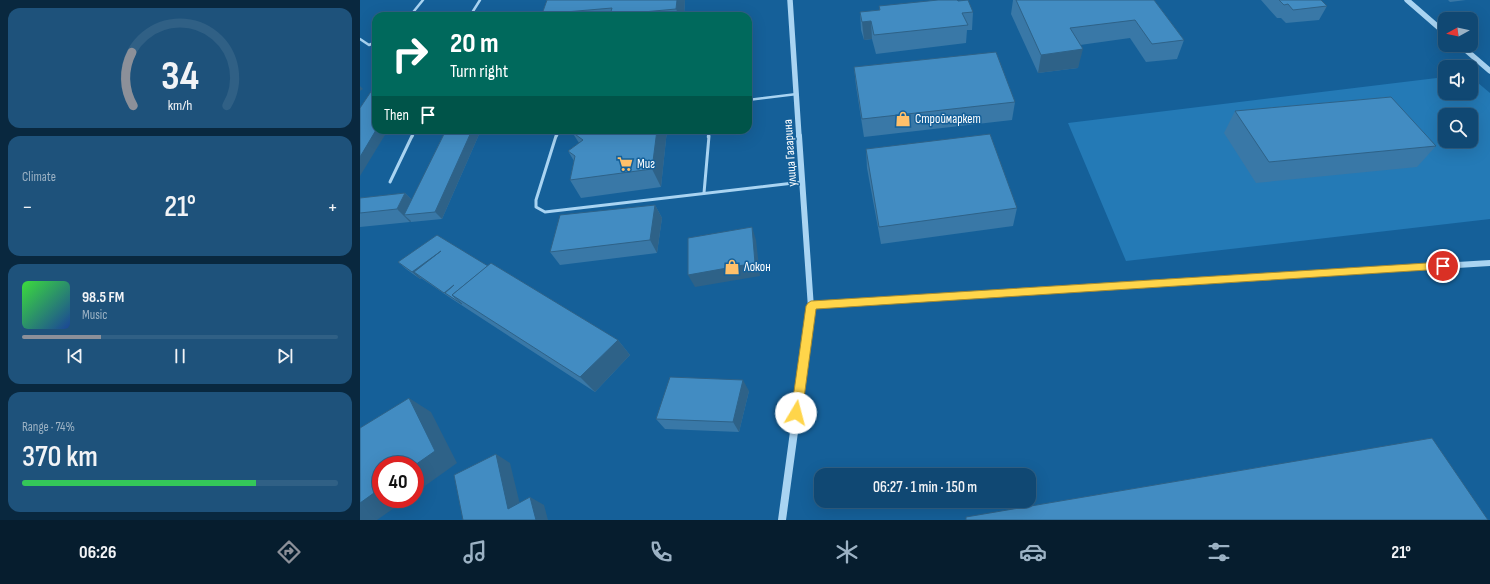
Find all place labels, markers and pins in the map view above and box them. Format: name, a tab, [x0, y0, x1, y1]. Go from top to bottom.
shop icon: Строймаркет	[894, 110, 912, 128]
place label: Строймаркет	[915, 111, 981, 127]
supermarket icon: Миг	[616, 155, 634, 173]
place label: Миг	[637, 156, 655, 172]
pin	[1426, 249, 1460, 283]
shop icon: Локон	[723, 258, 741, 276]
place label: Локон	[743, 259, 771, 275]

